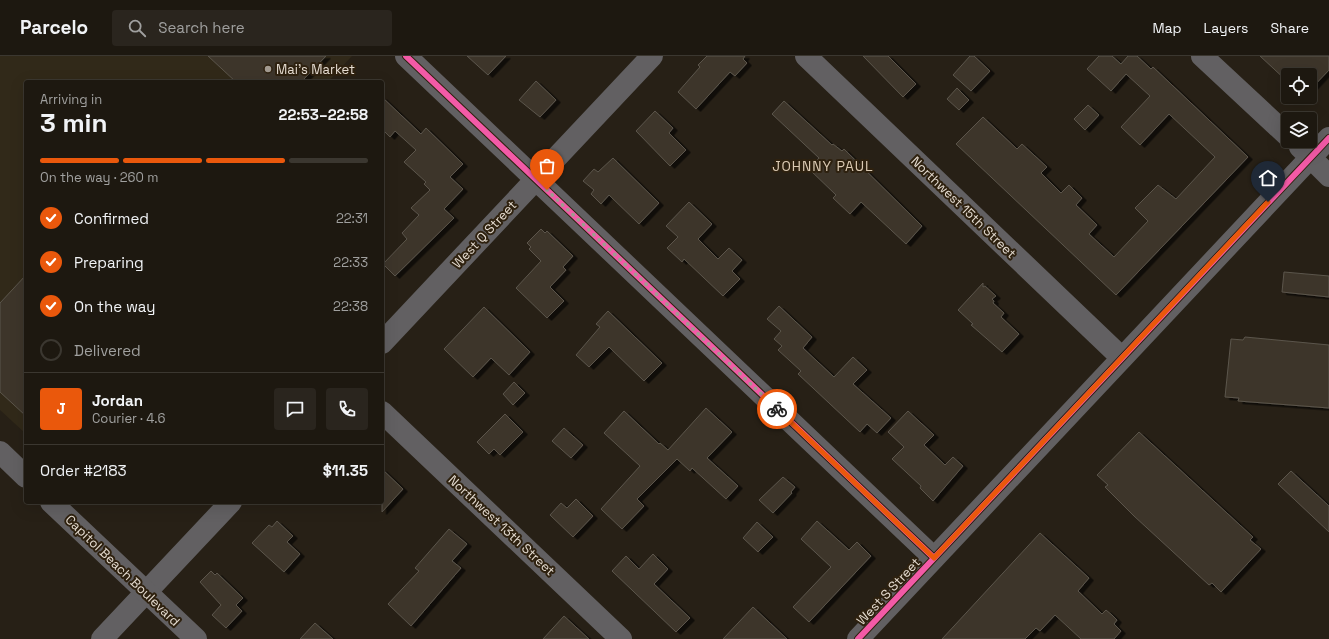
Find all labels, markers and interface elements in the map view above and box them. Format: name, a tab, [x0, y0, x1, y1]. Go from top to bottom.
search box	[112, 10, 392, 46]
text: Parcelo	[20, 15, 88, 40]
icon: search	[126, 17, 148, 39]
text: Search here	[158, 18, 245, 37]
text: Map	[1152, 19, 1182, 37]
text: Layers	[1204, 19, 1248, 37]
text: Share	[1270, 19, 1309, 37]
place label: Mai's Market	[276, 61, 355, 78]
marker: Mai's Market	[263, 64, 273, 74]
map controls	[1281, 68, 1317, 148]
button: locate	[1281, 68, 1317, 104]
text: Arriving in	[40, 91, 102, 108]
text: 22:53–22:58	[279, 105, 368, 124]
text: 3 min	[40, 106, 108, 140]
button: layers	[1281, 112, 1317, 148]
pin	[530, 149, 564, 190]
street label: Northwest 15th Street	[908, 153, 1020, 262]
icon: bag	[536, 155, 558, 177]
district label: JOHNNY PAUL	[772, 157, 874, 175]
pin	[1251, 161, 1285, 202]
icon: home	[1257, 167, 1279, 189]
text: On the way · 260 m	[40, 169, 158, 186]
street label: West Q Street	[449, 197, 520, 272]
icon: check	[40, 207, 62, 229]
text: Confirmed	[74, 209, 149, 228]
text: 22:31	[336, 210, 368, 227]
icon: check	[40, 251, 62, 273]
text: Preparing	[74, 253, 144, 272]
text: 22:33	[333, 254, 368, 271]
icon: check	[40, 295, 62, 317]
text: On the way	[74, 297, 155, 316]
text: 22:38	[333, 298, 368, 315]
text: Delivered	[74, 341, 141, 360]
button: chat	[274, 388, 316, 430]
button: phone	[326, 388, 368, 430]
courier	[757, 389, 797, 429]
text: Jordan	[92, 391, 143, 410]
icon: bike	[766, 398, 788, 420]
text: J	[56, 399, 66, 418]
text: Courier · 4.6	[92, 410, 165, 427]
text: Order #2183	[40, 461, 127, 480]
text: $11.35	[323, 461, 368, 480]
street label: Northwest 13th Street	[445, 471, 559, 579]
street label: Capitol Beach Boulevard	[62, 511, 184, 630]
street label: West S Street	[853, 554, 924, 629]

